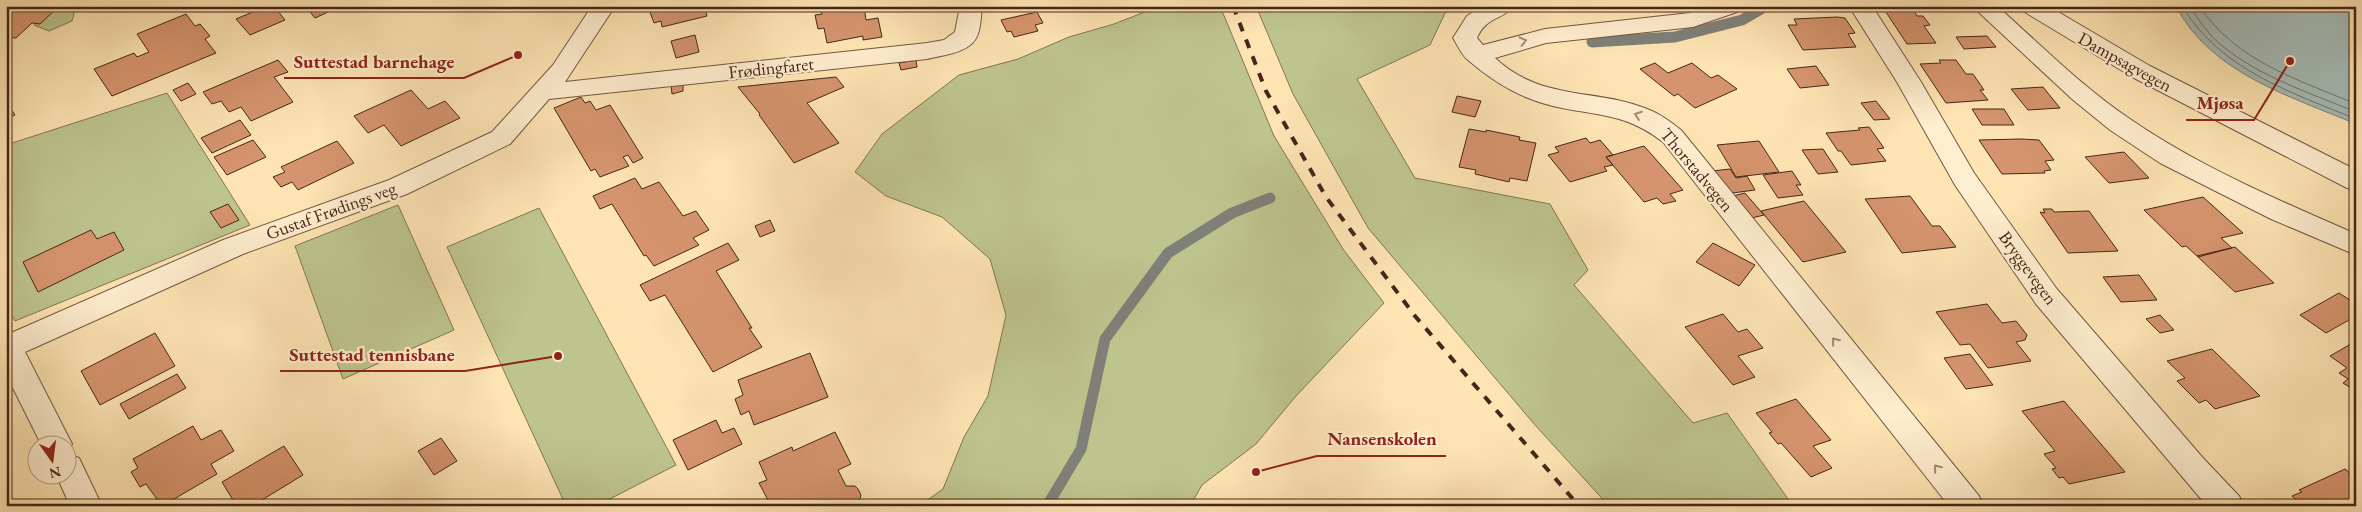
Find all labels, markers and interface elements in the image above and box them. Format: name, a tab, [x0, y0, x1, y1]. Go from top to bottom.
street label: Dampsagvegen	[2074, 26, 2177, 97]
one-way arrow	[1518, 36, 1527, 47]
callout: Suttestad barnehage	[284, 44, 464, 78]
text: Suttestad barnehage	[294, 49, 454, 74]
street label: Frødingfaret	[727, 52, 815, 83]
callout: Mjøsa	[2186, 86, 2254, 120]
text: Mjøsa	[2196, 90, 2244, 115]
one-way arrow	[1634, 111, 1643, 121]
street label: Thorstadvegen	[1656, 123, 1740, 217]
street label: Gustaf Frødings veg	[262, 176, 399, 245]
street label: Bryggevegen	[1994, 226, 2063, 310]
callout: Suttestad tennisbane	[280, 337, 465, 371]
one-way arrow	[1833, 338, 1841, 347]
text: Suttestad tennisbane	[289, 342, 455, 367]
callout: Nansenskolen	[1317, 422, 1446, 456]
text: Nansenskolen	[1327, 426, 1437, 451]
north arrow	[28, 434, 78, 484]
text: N	[47, 463, 63, 483]
one-way arrow	[1935, 465, 1943, 474]

